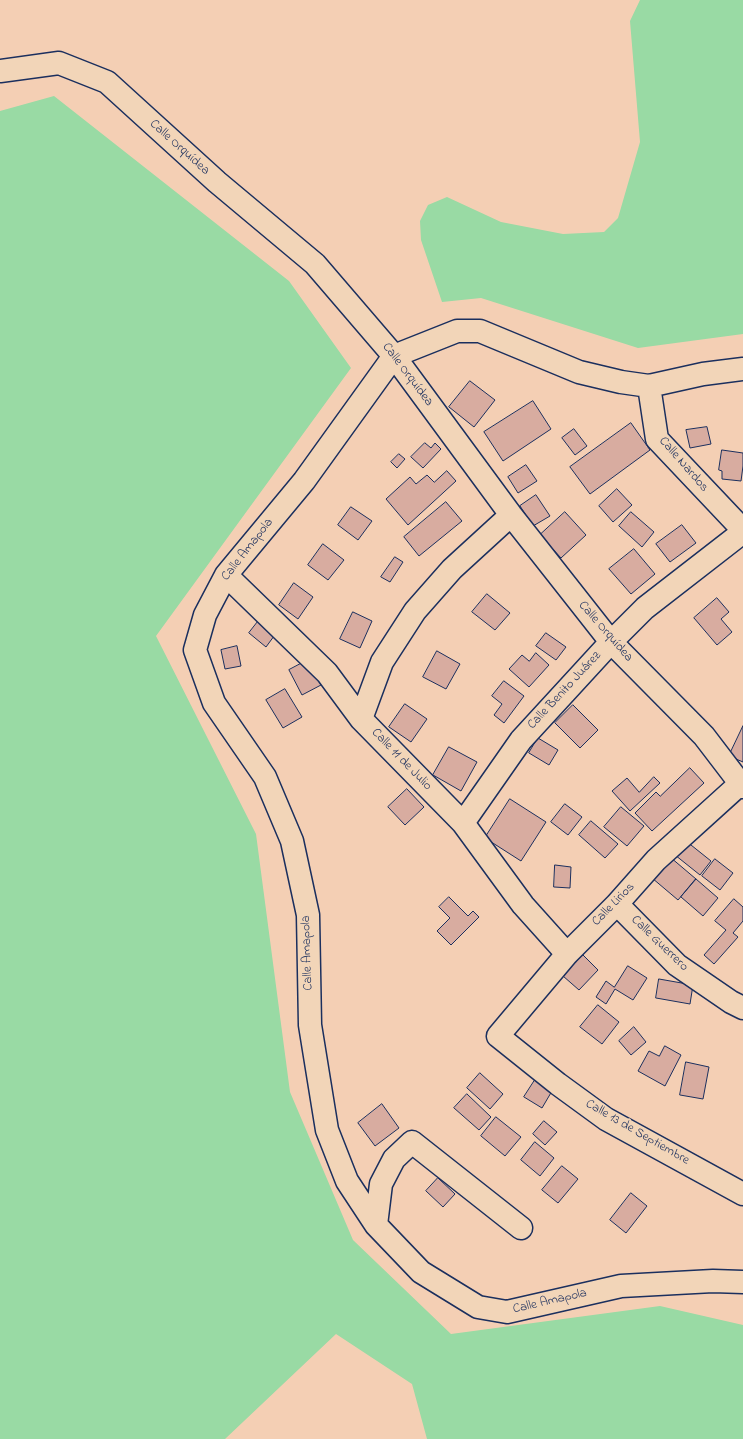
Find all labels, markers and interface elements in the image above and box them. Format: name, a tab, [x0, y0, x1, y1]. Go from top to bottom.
street label: Calle Orquídea	[146, 117, 212, 179]
street label: Calle Orquídea	[378, 340, 436, 410]
street label: Calle Nardos	[655, 434, 711, 496]
street label: Calle Amapola	[219, 516, 277, 584]
street label: Calle Orquídea	[574, 598, 636, 666]
street label: Calle Benito Juárez	[525, 649, 605, 733]
street label: Calle 11 de Julio	[367, 726, 435, 794]
street label: Calle Lirios	[589, 880, 639, 930]
street label: Calle Guerrero	[627, 913, 691, 975]
street label: Calle Amapola	[299, 915, 317, 991]
street label: Calle 13 de Septiembre	[582, 1097, 692, 1169]
street label: Calle Amapola	[512, 1286, 588, 1318]

